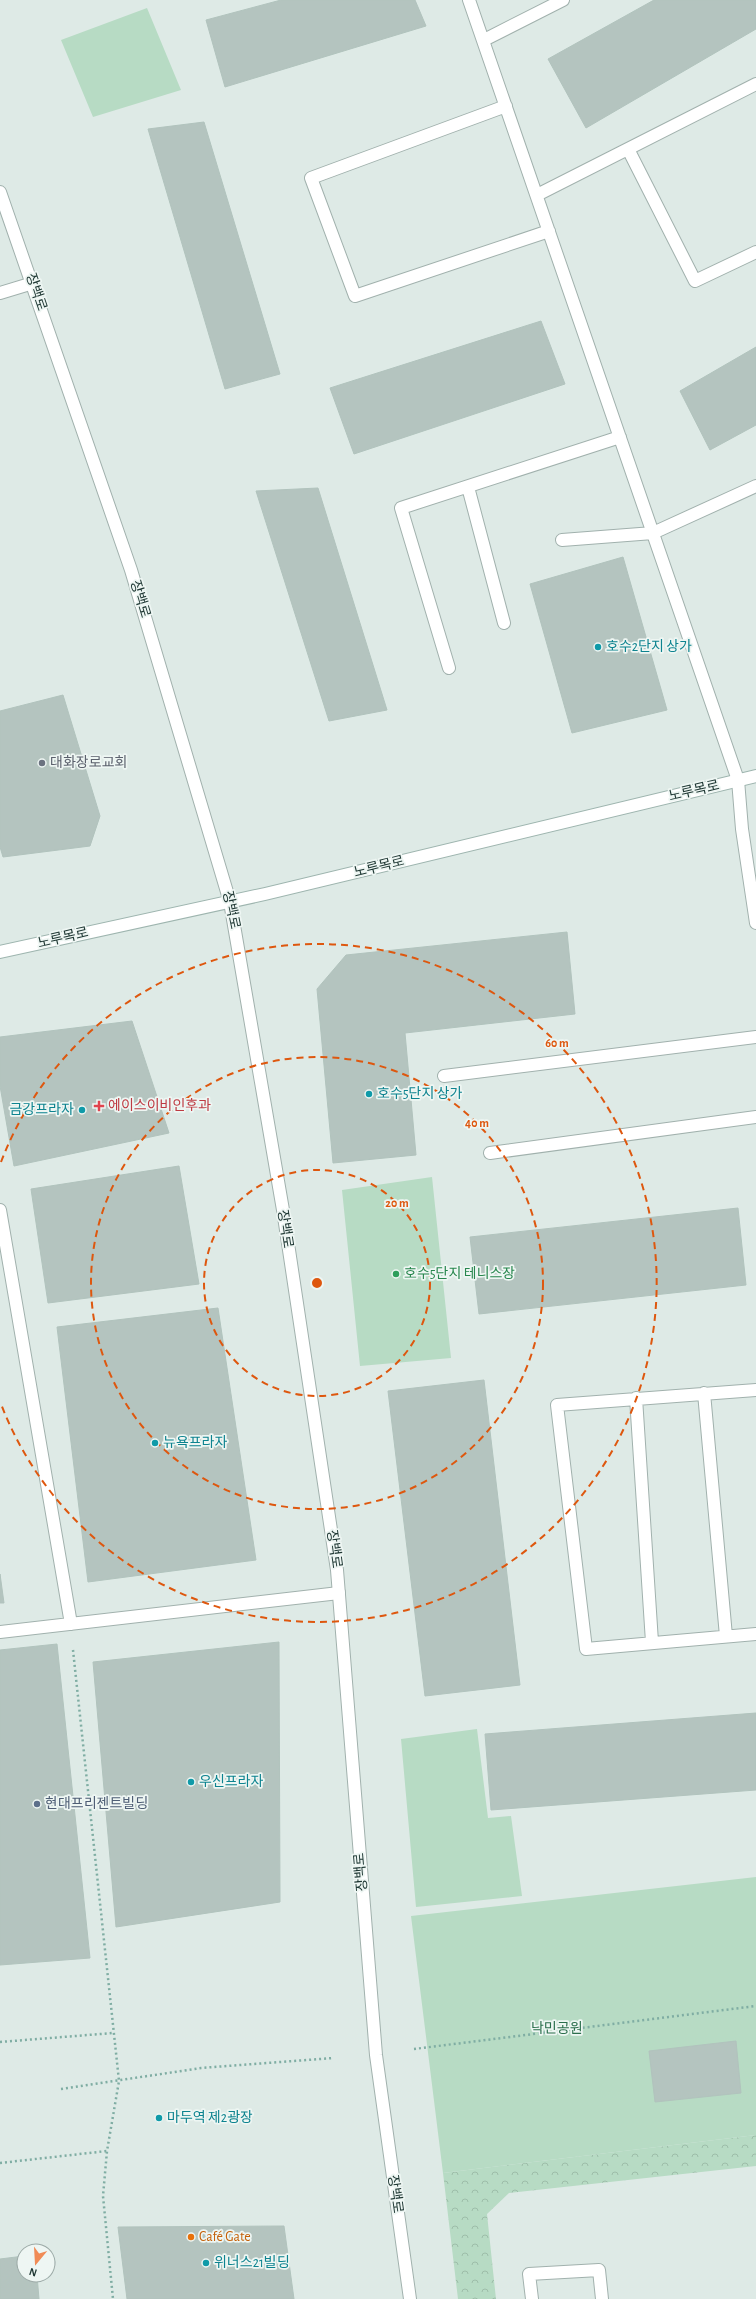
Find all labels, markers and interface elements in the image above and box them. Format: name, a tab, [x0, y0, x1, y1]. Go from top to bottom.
street label: 장백로	[23, 271, 50, 313]
street label: 장백로	[128, 578, 153, 620]
place label: 호수2단지 상가	[606, 639, 692, 654]
marker: 호수2단지 상가	[593, 642, 603, 652]
place label: 대화장로교회	[50, 755, 127, 770]
marker: 대화장로교회	[37, 758, 47, 768]
street label: 노루목로	[667, 778, 721, 804]
street label: 노루목로	[352, 854, 406, 880]
street label: 장백로	[220, 889, 243, 930]
street label: 노루목로	[36, 925, 90, 951]
text: 60 m	[545, 1037, 569, 1049]
place label: 호수5단지 상가	[377, 1086, 463, 1101]
marker: 호수5단지 상가	[364, 1089, 374, 1099]
place label: 에이스이비인후과	[108, 1098, 211, 1113]
marker: 에이스이비인후과	[93, 1100, 105, 1112]
place label: 금강프라자	[10, 1102, 74, 1117]
marker: 금강프라자	[77, 1105, 87, 1115]
text: 40 m	[465, 1117, 489, 1129]
text: 20 m	[385, 1197, 409, 1209]
street label: 장백로	[275, 1209, 296, 1249]
place label: 호수5단지 테니스장	[404, 1266, 515, 1281]
marker: 호수5단지 테니스장	[391, 1269, 401, 1279]
centre of rings	[310, 1276, 324, 1290]
place label: 뉴욕프라자	[163, 1435, 228, 1450]
marker: 뉴욕프라자	[150, 1438, 160, 1448]
street label: 장백로	[324, 1529, 345, 1569]
place label: 우신프라자	[199, 1774, 264, 1789]
marker: 우신프라자	[186, 1777, 196, 1787]
place label: 현대프리젠트빌딩	[45, 1795, 148, 1811]
marker: 현대프리젠트빌딩	[32, 1799, 42, 1809]
street label: 장백로	[351, 1852, 370, 1892]
park label: 낙민공원	[531, 2021, 583, 2036]
place label: 마두역 제2광장	[167, 2110, 253, 2125]
marker: 마두역 제2광장	[154, 2113, 164, 2123]
street label: 장백로	[385, 2174, 406, 2214]
place label: Café Gate	[199, 2230, 251, 2244]
marker: Café Gate	[186, 2232, 196, 2242]
north arrow	[16, 2243, 56, 2283]
place label: 위너스21빌딩	[214, 2255, 290, 2270]
marker: 위너스21빌딩	[201, 2258, 211, 2268]
text: N	[28, 2266, 38, 2278]

